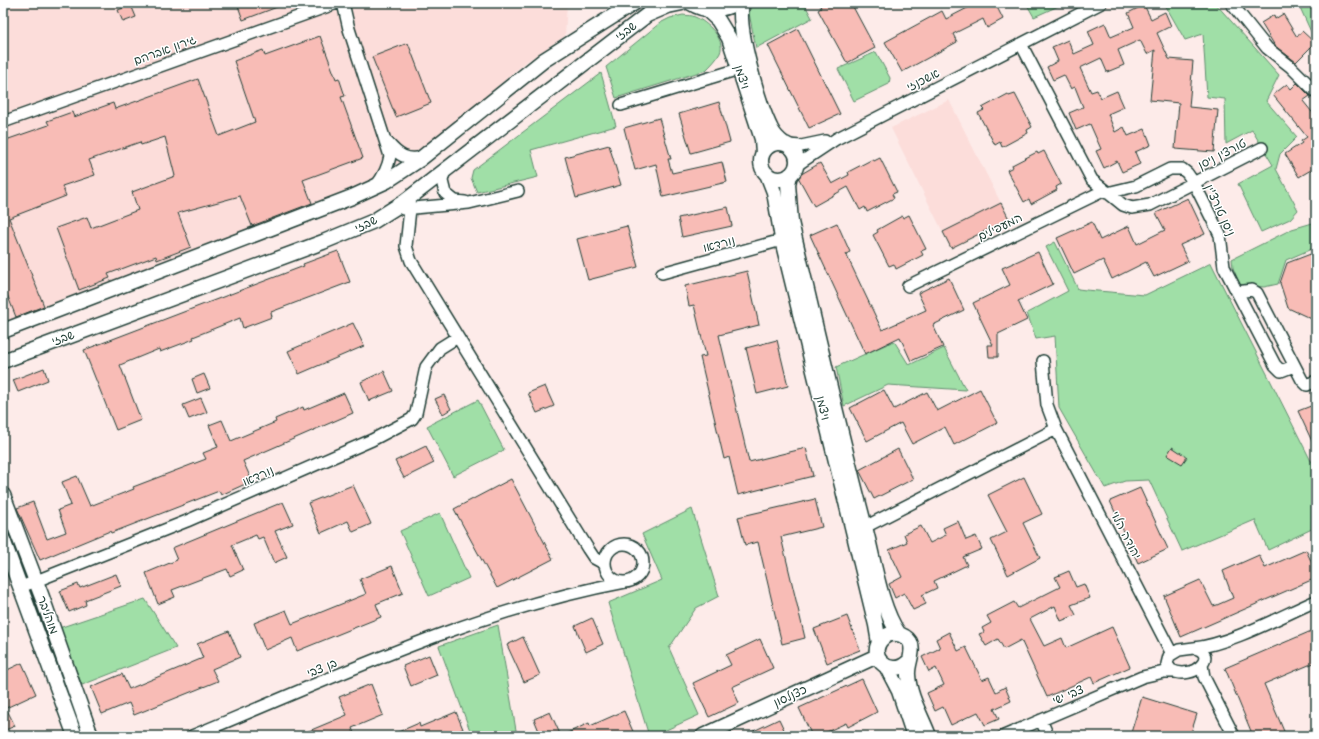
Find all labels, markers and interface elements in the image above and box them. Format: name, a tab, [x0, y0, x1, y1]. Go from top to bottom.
street label: שבזי	[612, 18, 640, 44]
street label: גירון אברהם	[131, 31, 199, 69]
street label: ויצמן	[731, 63, 753, 91]
street label: אשכנזי	[904, 65, 943, 95]
street label: טורצין ניסן	[1195, 135, 1249, 173]
street label: ניסן טורצ'ין	[1201, 181, 1239, 239]
street label: המעפילים	[975, 209, 1025, 245]
street label: שבזי	[352, 212, 380, 236]
street label: נורדאו	[701, 232, 737, 256]
street label: שבזי	[49, 327, 77, 349]
street label: ויצמן	[812, 394, 834, 422]
street label: נורדאו	[240, 462, 276, 490]
street label: יהודה הלוי	[1107, 508, 1145, 562]
street label: מוהליבר	[34, 594, 62, 636]
street label: בן צבי	[305, 655, 339, 681]
street label: כצנלסון	[771, 681, 810, 711]
street label: צבי ישי	[1050, 681, 1086, 709]

